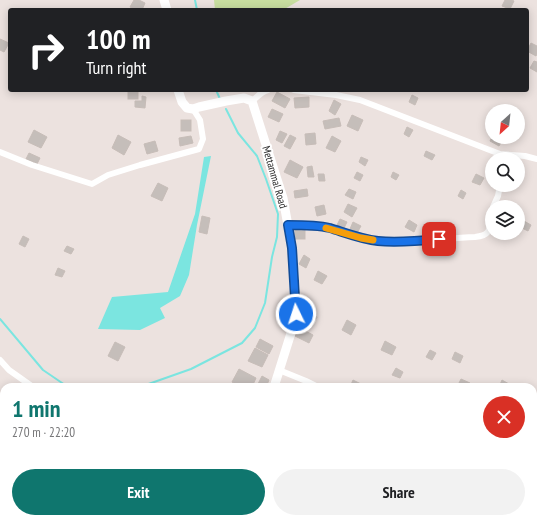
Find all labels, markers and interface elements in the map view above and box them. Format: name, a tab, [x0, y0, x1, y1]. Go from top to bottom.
text: 100 m	[86, 20, 150, 57]
icon: right	[20, 24, 72, 76]
text: Turn right	[86, 56, 146, 79]
north arrow	[485, 104, 525, 144]
map controls	[485, 104, 525, 240]
street label: Mettammal Road	[259, 144, 291, 210]
button: search	[485, 152, 525, 192]
button: layers	[485, 200, 525, 240]
pin	[422, 222, 456, 256]
icon: arrive	[428, 228, 450, 250]
position arrow	[275, 293, 317, 335]
text: 1 min	[12, 393, 60, 424]
button: close	[483, 396, 525, 438]
text: 270 m · 22:20	[12, 424, 75, 441]
button: Exit	[12, 469, 265, 515]
button: Share	[273, 469, 525, 515]

